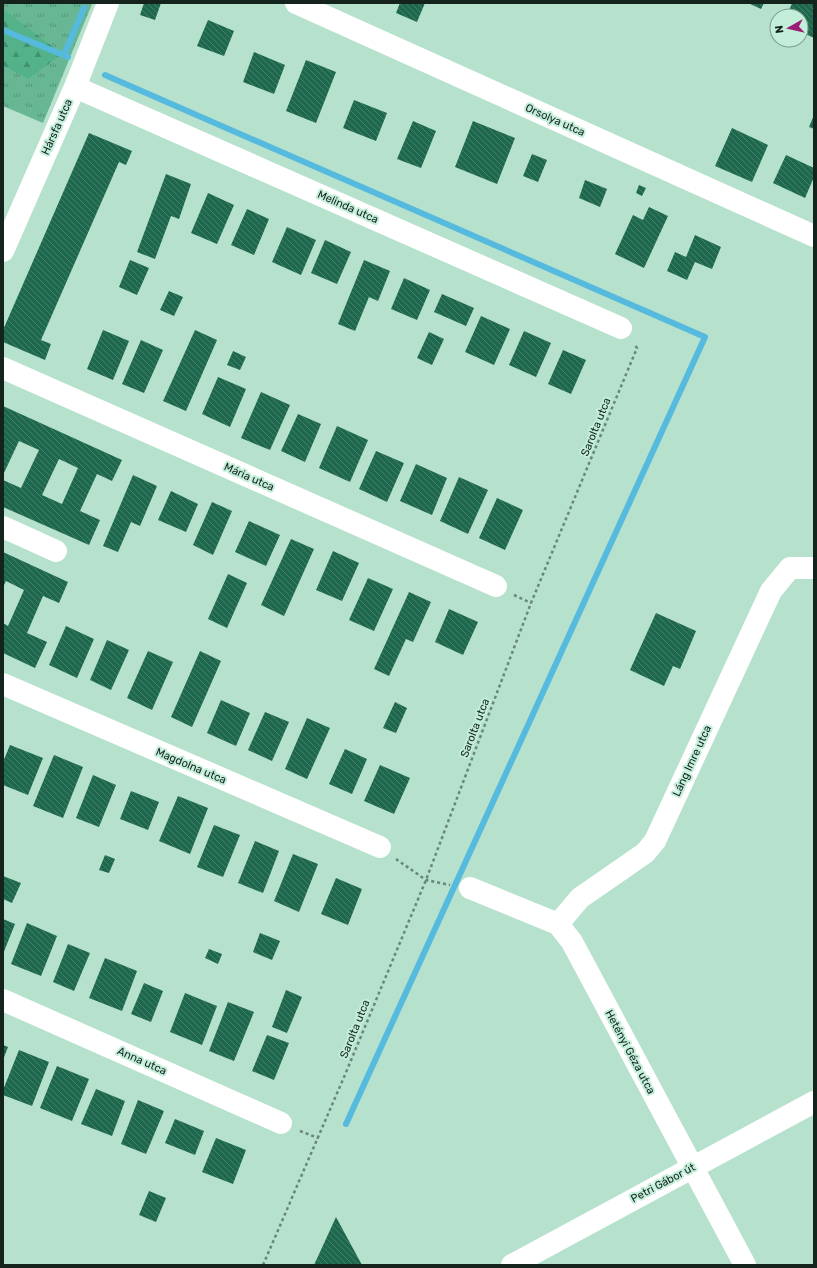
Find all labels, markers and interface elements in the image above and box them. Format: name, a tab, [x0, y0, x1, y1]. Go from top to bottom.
north arrow	[769, 8, 809, 48]
text: N	[773, 24, 787, 34]
street label: Hársfa utca	[39, 97, 75, 157]
street label: Orsolya utca	[523, 101, 587, 139]
street label: Melinda utca	[316, 188, 380, 226]
street label: Sarolta utca	[578, 396, 614, 458]
street label: Mária utca	[222, 460, 276, 494]
street label: Sarolta utca	[458, 697, 492, 759]
street label: Láng Imre utca	[670, 723, 714, 799]
street label: Magdolna utca	[154, 745, 228, 787]
street label: Sarolta utca	[337, 998, 373, 1060]
street label: Hetényi Géza utca	[602, 1008, 658, 1096]
street label: Anna utca	[115, 1044, 169, 1078]
street label: Petri Gábor út	[629, 1160, 698, 1205]

